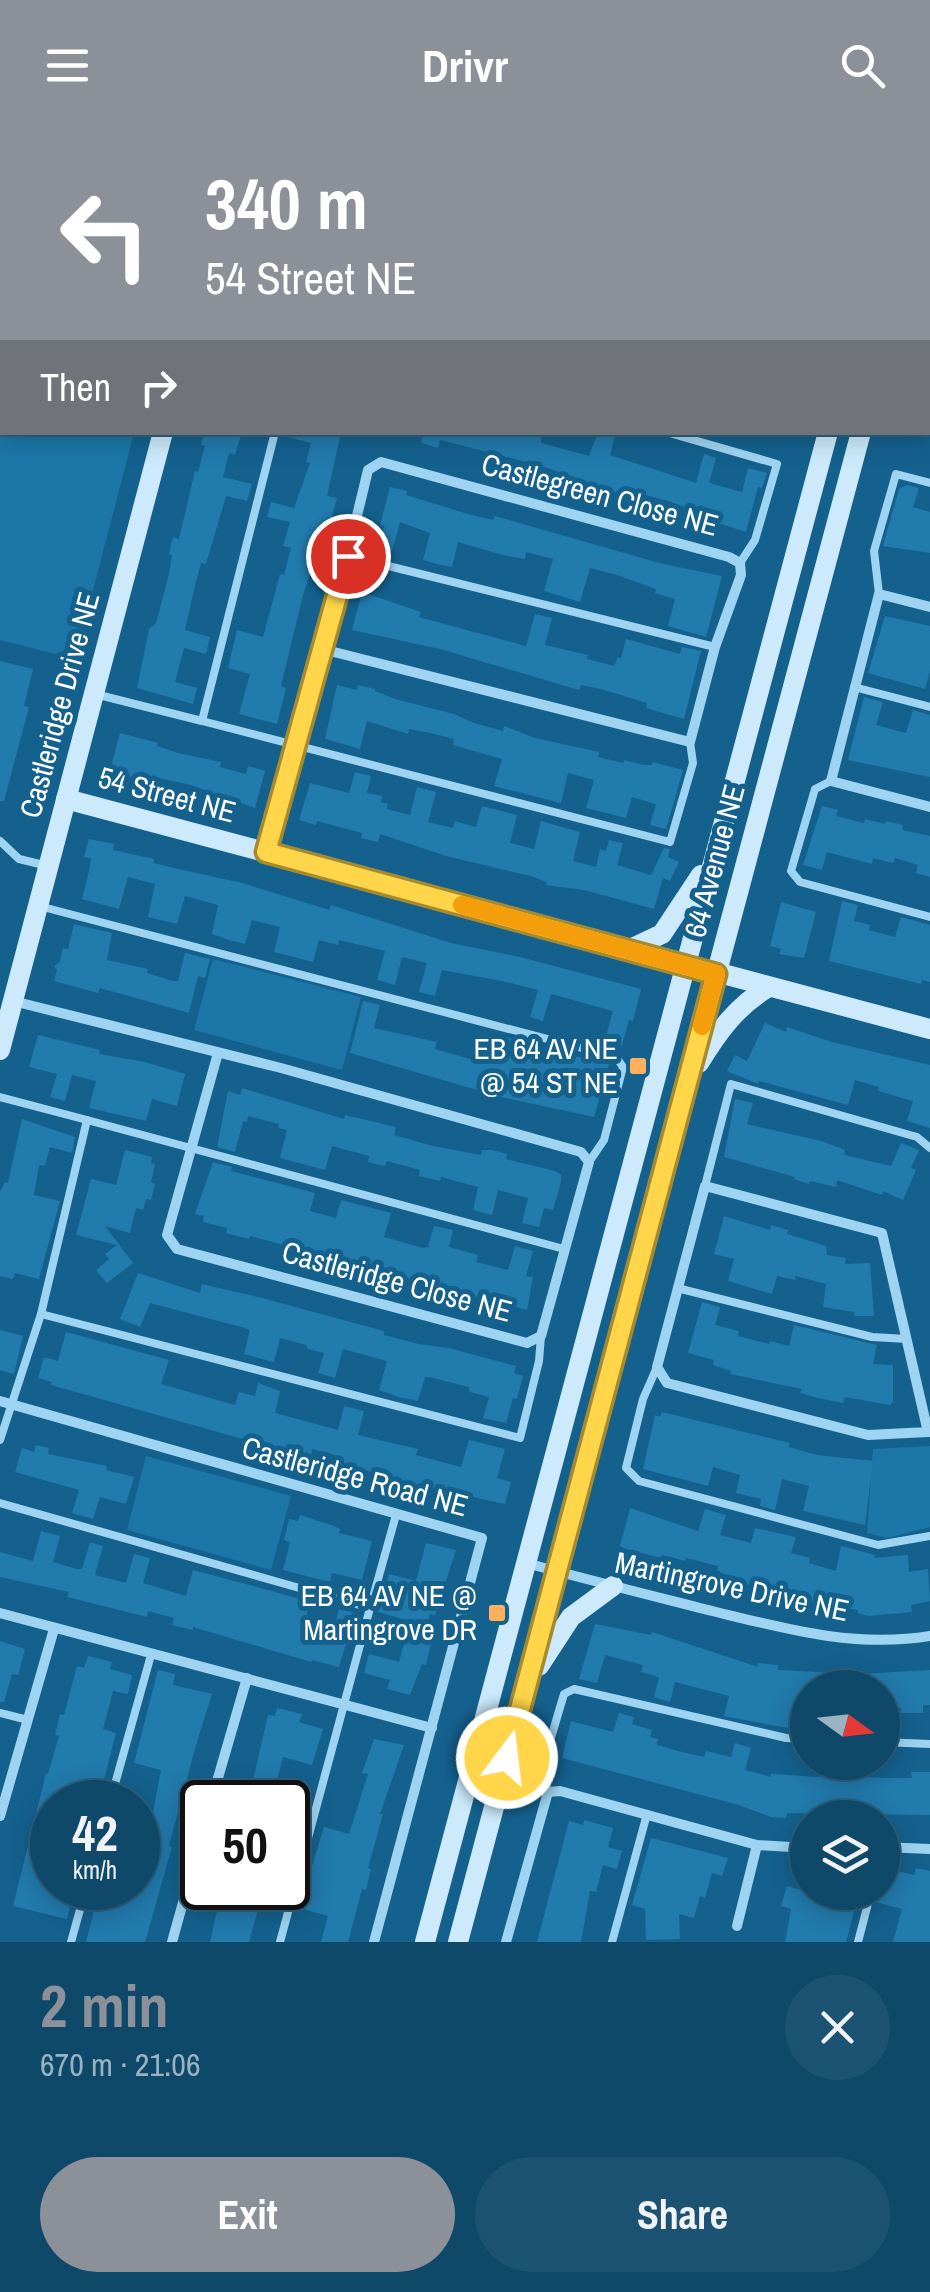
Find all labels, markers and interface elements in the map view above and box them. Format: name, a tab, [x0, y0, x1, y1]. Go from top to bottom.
text: Drivr	[422, 35, 508, 96]
icon: menu	[40, 38, 95, 93]
icon: search	[835, 38, 890, 93]
text: 340 m	[205, 157, 368, 251]
icon: left	[40, 170, 170, 300]
text: 54 Street NE	[205, 247, 416, 308]
icon: right	[131, 360, 186, 415]
text: Then	[40, 362, 111, 413]
street label: Castlegreen Close NE	[478, 443, 723, 545]
pin	[306, 514, 391, 599]
icon: arrive	[321, 529, 376, 584]
street label: Castleridge Drive NE	[10, 587, 108, 822]
street label: 54 Street NE	[94, 756, 240, 832]
street label: 64 Avenue NE	[674, 780, 754, 942]
place label: EB 64 AV NE @ 54 ST NE	[473, 1028, 618, 1102]
marker: EB 64 AV NE @ 54 ST NE	[627, 1055, 649, 1077]
street label: Castleridge Close NE	[278, 1231, 517, 1331]
street label: Castleridge Road NE	[238, 1427, 473, 1525]
street label: Martingrove Drive NE	[612, 1542, 853, 1630]
place label: EB 64 AV NE @ Martingrove DR	[301, 1575, 477, 1649]
marker: EB 64 AV NE @ Martingrove DR	[486, 1602, 508, 1624]
north arrow	[790, 1670, 900, 1780]
map controls	[790, 1670, 900, 1910]
position arrow	[455, 1706, 559, 1810]
speed limit sign: 50	[180, 1780, 310, 1910]
text: 42	[72, 1799, 118, 1867]
button: layers	[790, 1800, 900, 1910]
text: km/h	[73, 1853, 117, 1887]
text: 2 min	[40, 1965, 169, 2046]
button: close	[785, 1975, 890, 2080]
text: 670 m · 21:06	[40, 2043, 200, 2086]
button: Exit	[40, 2157, 455, 2272]
button: Share	[475, 2157, 890, 2272]

